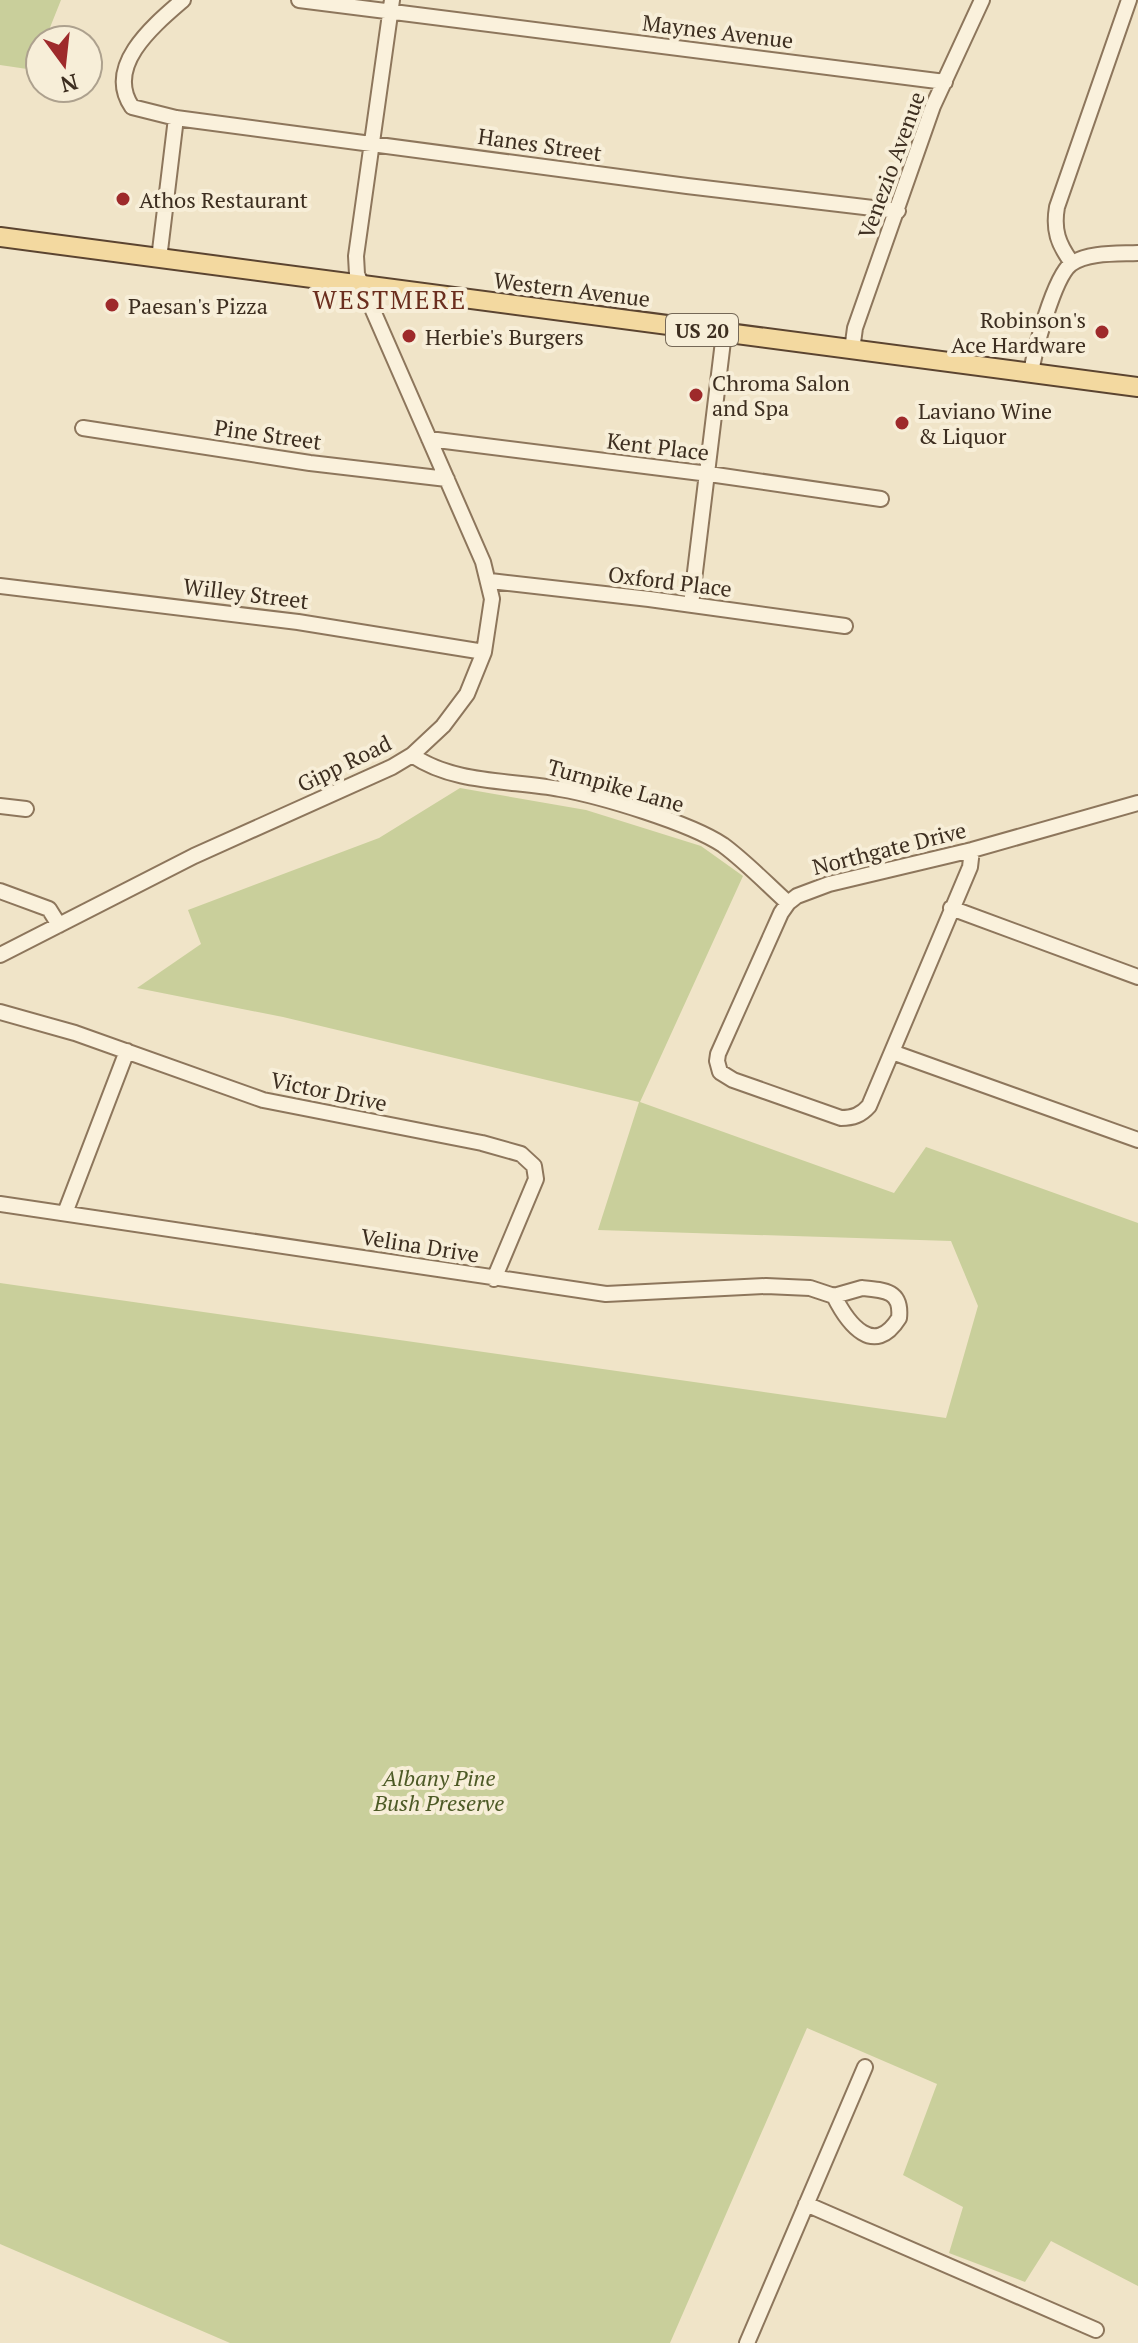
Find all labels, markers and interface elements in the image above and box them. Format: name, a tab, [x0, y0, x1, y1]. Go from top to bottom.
street label: Maynes Avenue	[641, 7, 795, 55]
north arrow	[24, 24, 104, 104]
text: N	[57, 68, 81, 100]
street label: Venezio Avenue	[851, 87, 931, 243]
street label: Hanes Street	[476, 121, 604, 167]
place label: Athos Restaurant	[139, 185, 308, 214]
marker: Athos Restaurant	[114, 190, 132, 208]
street label: Western Avenue	[492, 265, 652, 313]
district label: WESTMERE	[313, 282, 467, 316]
place label: Paesan's Pizza	[128, 291, 268, 320]
marker: Paesan's Pizza	[103, 296, 121, 314]
place label: Robinson's Ace Hardware	[951, 305, 1086, 359]
road number: US 20	[666, 314, 738, 346]
place label: Herbie's Burgers	[425, 322, 584, 351]
marker: Robinson's Ace Hardware	[1093, 323, 1111, 341]
marker: Herbie's Burgers	[400, 327, 418, 345]
place label: Chroma Salon and Spa	[712, 368, 850, 422]
marker: Chroma Salon and Spa	[687, 386, 705, 404]
place label: Laviano Wine & Liquor	[918, 396, 1052, 450]
street label: Pine Street	[213, 412, 323, 456]
marker: Laviano Wine & Liquor	[893, 414, 911, 432]
street label: Kent Place	[605, 425, 711, 467]
street label: Oxford Place	[607, 559, 733, 603]
street label: Willey Street	[182, 571, 310, 615]
street label: Gipp Road	[292, 728, 396, 798]
street label: Turnpike Lane	[544, 752, 688, 818]
street label: Northgate Drive	[809, 815, 969, 881]
street label: Victor Drive	[268, 1064, 390, 1118]
street label: Velina Drive	[359, 1221, 481, 1269]
park label: Albany Pine Bush Preserve	[373, 1763, 504, 1817]

